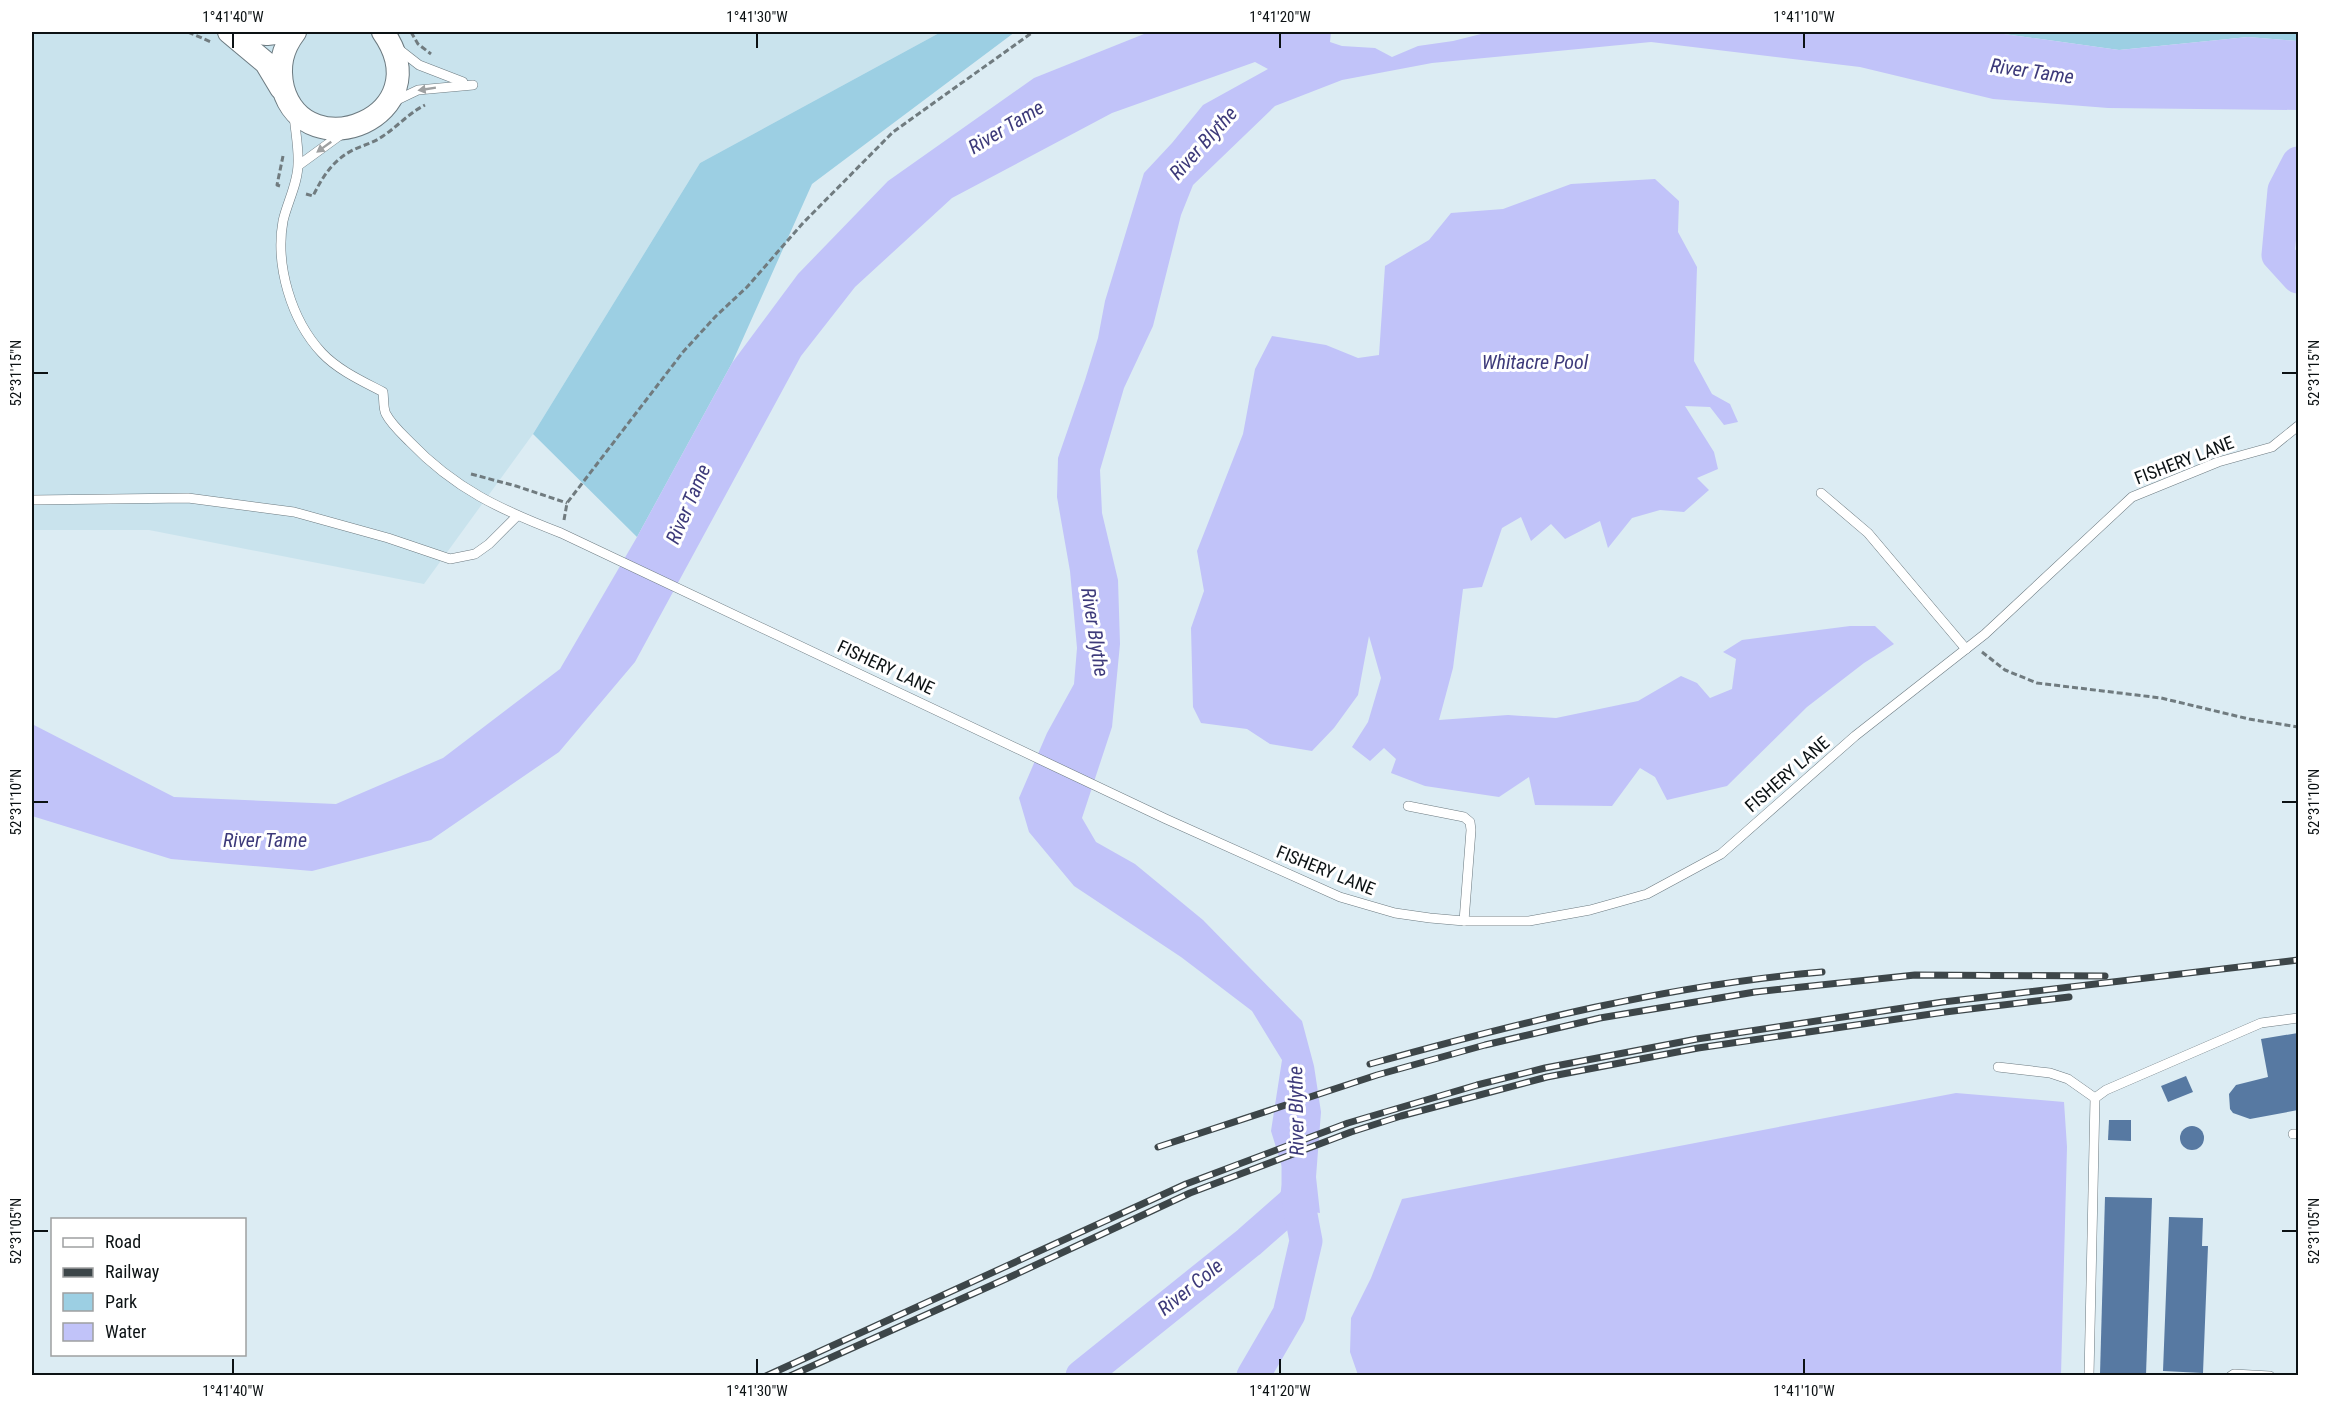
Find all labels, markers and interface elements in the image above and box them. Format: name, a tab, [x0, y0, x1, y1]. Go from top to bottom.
text: 1°41'40"W	[202, 8, 264, 26]
text: 1°41'30"W	[726, 8, 788, 26]
text: 1°41'20"W	[1249, 8, 1311, 26]
text: 1°41'10"W	[1773, 8, 1835, 26]
water label: River Tame	[1989, 53, 2075, 89]
one-way arrow	[418, 85, 437, 94]
water label: River Tame	[964, 95, 1048, 159]
water label: River Blythe	[1164, 102, 1242, 184]
one-way arrow	[316, 140, 332, 152]
text: 52°31'15"N	[7, 340, 25, 406]
text: 52°31'15"N	[2305, 340, 2323, 406]
water label: Whitacre Pool	[1482, 350, 1589, 374]
street label: FISHERY LANE	[2131, 431, 2237, 489]
water label: River Tame	[661, 461, 715, 547]
water label: River Blythe	[1076, 586, 1114, 678]
street label: FISHERY LANE	[834, 635, 938, 699]
street label: FISHERY LANE	[1741, 732, 1833, 816]
text: 52°31'10"N	[7, 769, 25, 835]
text: 52°31'10"N	[2305, 769, 2323, 835]
water label: River Tame	[223, 828, 307, 852]
street label: FISHERY LANE	[1274, 841, 1378, 899]
water label: River Blythe	[1283, 1066, 1309, 1156]
text: 52°31'05"N	[7, 1198, 25, 1264]
text: 52°31'05"N	[2305, 1198, 2323, 1264]
legend	[51, 1218, 246, 1356]
text: Road	[105, 1231, 141, 1252]
water label: River Cole	[1153, 1254, 1227, 1320]
text: Railway	[105, 1261, 160, 1282]
text: Park	[105, 1291, 137, 1312]
text: Water	[105, 1321, 147, 1342]
text: 1°41'40"W	[202, 1382, 264, 1400]
text: 1°41'30"W	[726, 1382, 788, 1400]
text: 1°41'20"W	[1249, 1382, 1311, 1400]
text: 1°41'10"W	[1773, 1382, 1835, 1400]

